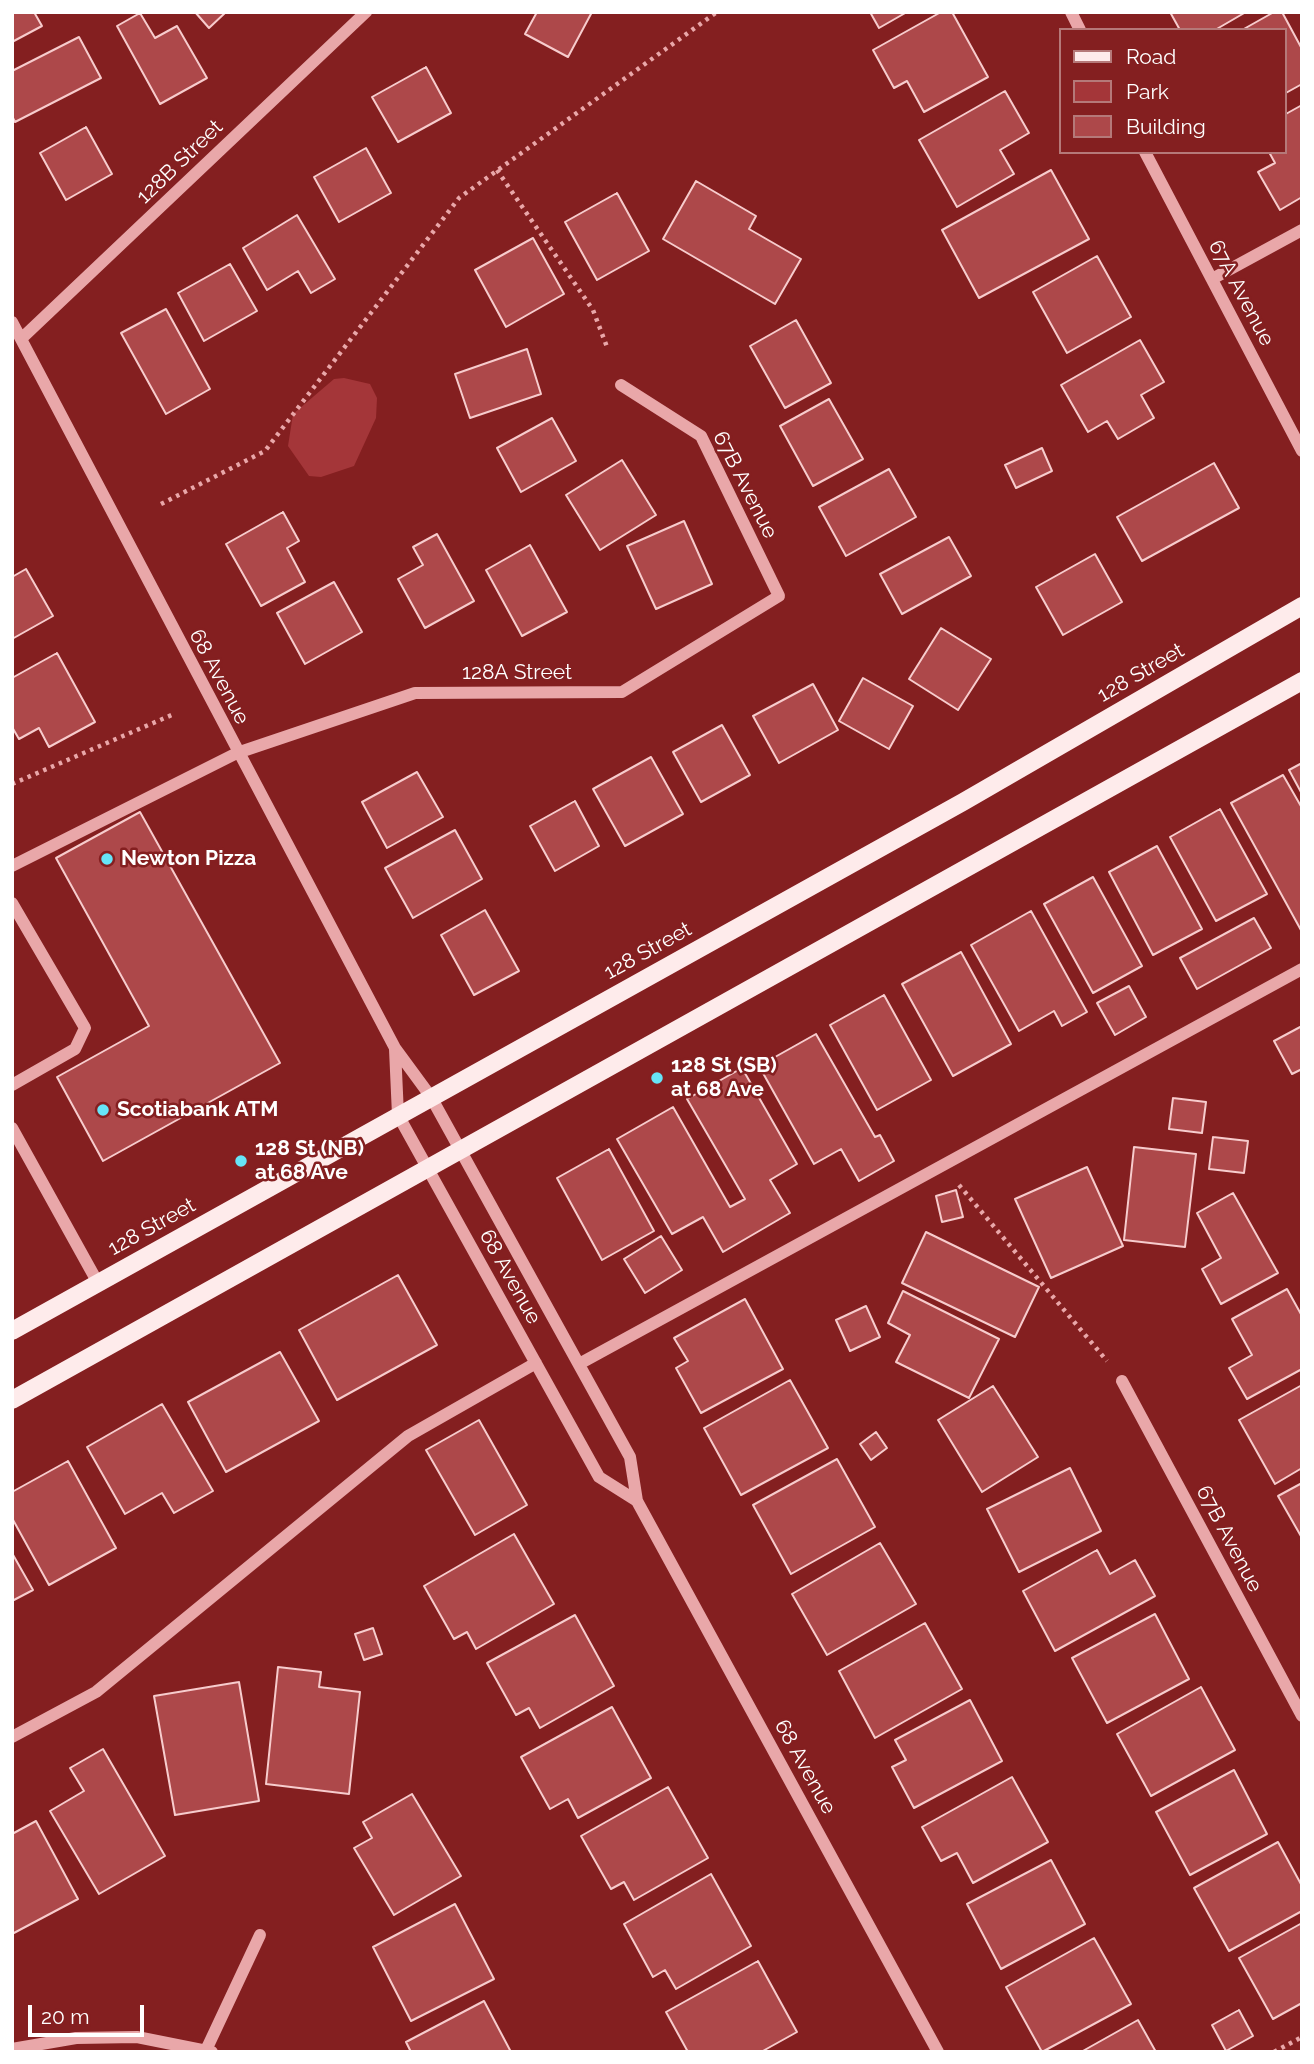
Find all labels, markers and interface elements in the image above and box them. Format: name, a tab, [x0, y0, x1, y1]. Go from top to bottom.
legend	[1058, 28, 1286, 154]
text: Road	[1126, 44, 1176, 69]
text: Park	[1126, 79, 1169, 104]
text: Building	[1126, 114, 1206, 139]
street label: 128B Street	[132, 115, 228, 209]
street label: 67A Avenue	[1203, 236, 1279, 350]
street label: 67B Avenue	[707, 427, 783, 543]
street label: 68 Avenue	[183, 625, 255, 729]
street label: 128 Street	[1093, 638, 1189, 708]
street label: 128A Street	[462, 660, 572, 686]
place label: Newton Pizza	[121, 846, 256, 872]
marker: Newton Pizza	[99, 851, 115, 867]
street label: 128 Street	[600, 917, 696, 985]
place label: 128 St (SB) at 68 Ave	[671, 1053, 777, 1103]
marker: 128 St (SB) at 68 Ave	[649, 1070, 665, 1086]
place label: Scotiabank ATM	[117, 1097, 278, 1123]
marker: Scotiabank ATM	[95, 1102, 111, 1118]
place label: 128 St (NB) at 68 Ave	[255, 1136, 364, 1186]
marker: 128 St (NB) at 68 Ave	[233, 1153, 249, 1169]
street label: 128 Street	[104, 1193, 200, 1261]
street label: 68 Avenue	[474, 1225, 546, 1329]
street label: 67B Avenue	[1190, 1481, 1268, 1597]
street label: 68 Avenue	[769, 1715, 841, 1819]
scale bar	[32, 1990, 147, 2034]
text: 20 m	[41, 2004, 89, 2029]

